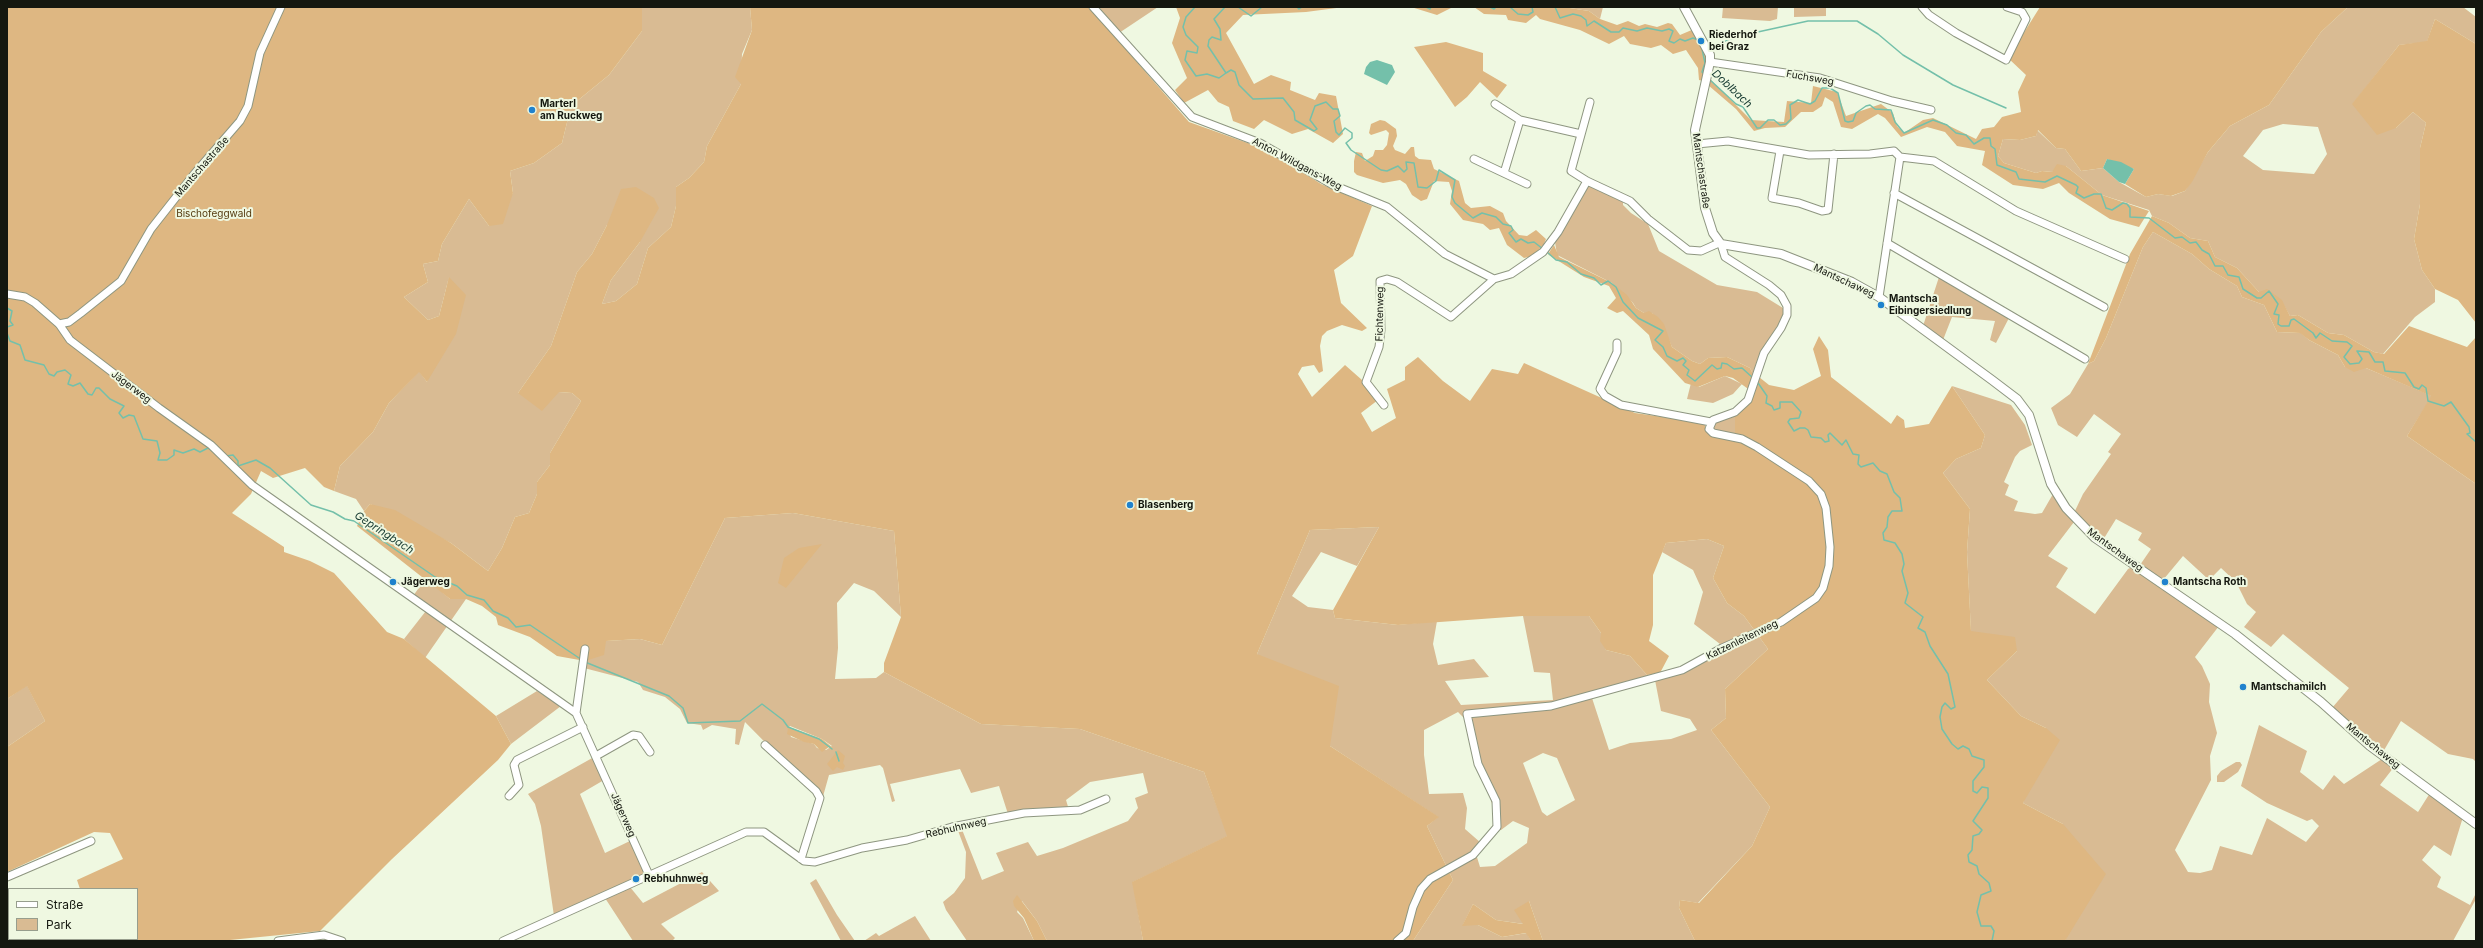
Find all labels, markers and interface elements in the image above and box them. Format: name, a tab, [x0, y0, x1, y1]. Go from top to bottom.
place label: Riederhof bei Graz	[1709, 29, 1757, 52]
marker: Riederhof bei Graz	[1696, 36, 1706, 46]
water label: Doblbach	[1709, 67, 1755, 111]
street label: Fuchsweg	[1785, 68, 1835, 88]
place label: Marterl am Ruckweg	[540, 98, 602, 122]
marker: Marterl am Ruckweg	[527, 105, 537, 115]
street label: Mantschastraße	[1690, 132, 1712, 210]
street label: Mantschastraße	[172, 134, 232, 200]
street label: Anton Wildgans-Weg	[1250, 135, 1344, 193]
park label: Bischofeggwald	[176, 208, 252, 220]
street label: Mantschaweg	[1811, 262, 1877, 300]
street label: Fichtenweg	[1374, 286, 1386, 342]
place label: Mantscha Eibingersiedlung	[1889, 293, 1971, 316]
marker: Mantscha Eibingersiedlung	[1876, 300, 1886, 310]
street label: Jägerweg	[109, 368, 153, 406]
place label: Blasenberg	[1138, 499, 1193, 511]
marker: Blasenberg	[1125, 500, 1135, 510]
water label: Gepringbach	[352, 509, 416, 557]
street label: Mantschaweg	[2085, 526, 2145, 574]
place label: Jägerweg	[401, 576, 450, 588]
place label: Mantscha Roth	[2173, 576, 2246, 588]
marker: Jägerweg	[388, 577, 398, 587]
marker: Mantscha Roth	[2160, 577, 2170, 587]
street label: Katzenleitenweg	[1704, 617, 1780, 663]
place label: Mantschamilch	[2251, 681, 2326, 693]
marker: Mantschamilch	[2238, 682, 2248, 692]
street label: Mantschaweg	[2343, 721, 2403, 771]
street label: Jägerweg	[608, 791, 638, 839]
street label: Rebhuhnweg	[925, 815, 987, 841]
place label: Rebhuhnweg	[644, 873, 708, 885]
marker: Rebhuhnweg	[631, 874, 641, 884]
legend	[8, 888, 138, 940]
text: Straße	[46, 897, 83, 912]
text: Park	[46, 917, 72, 932]

